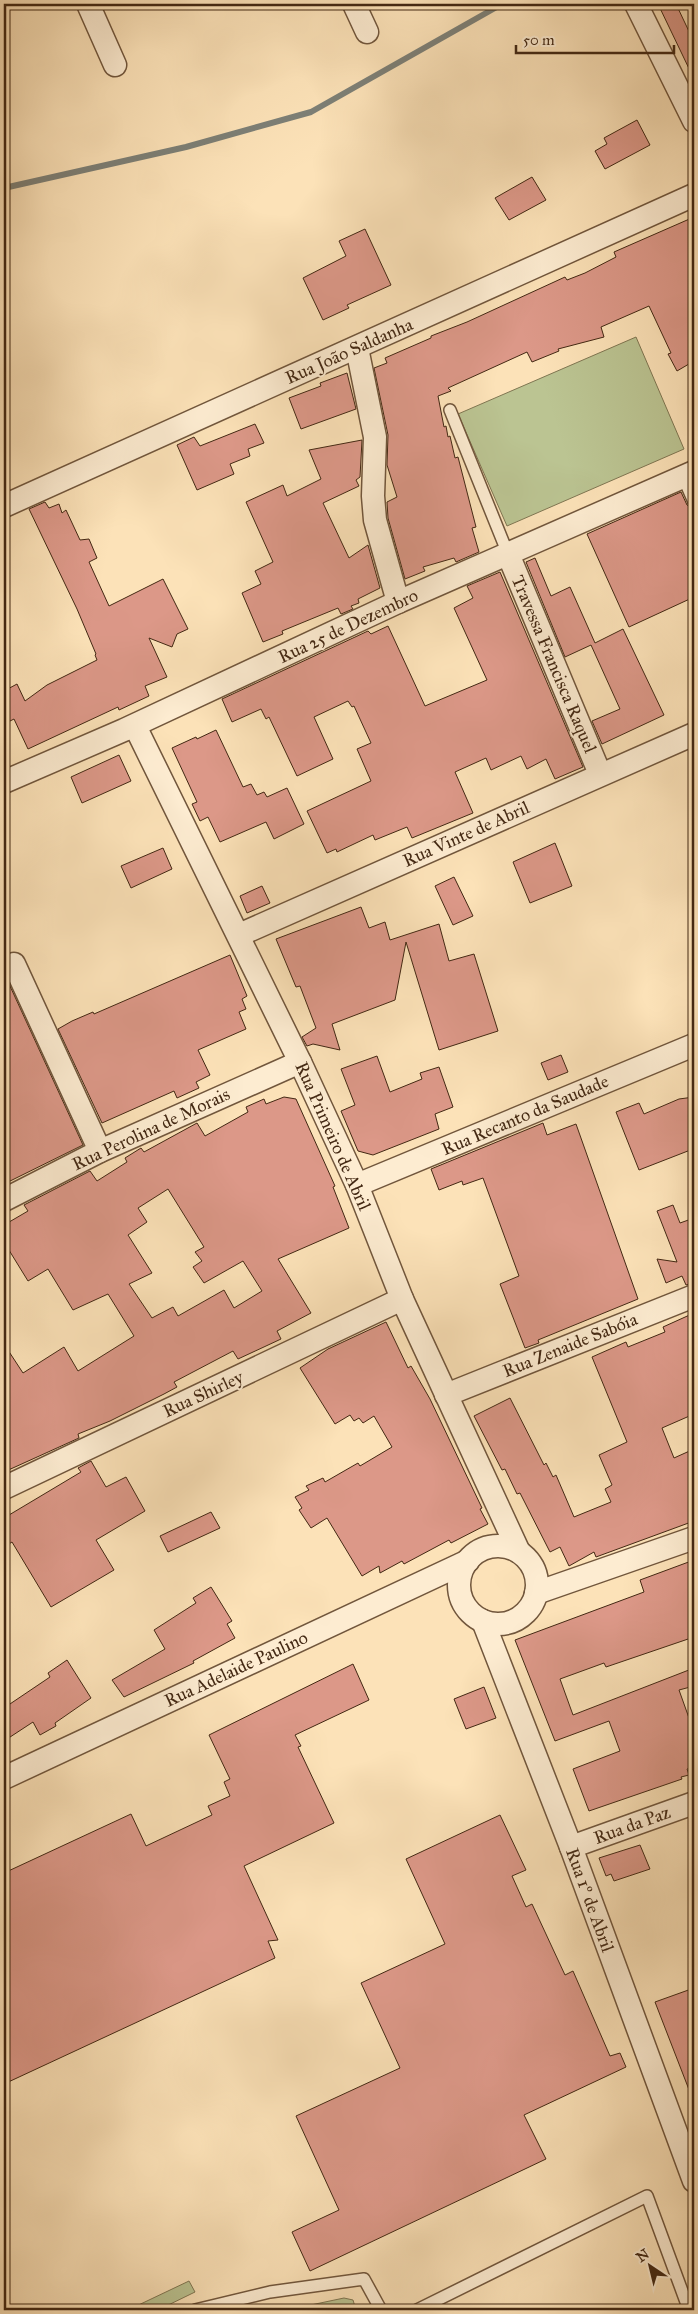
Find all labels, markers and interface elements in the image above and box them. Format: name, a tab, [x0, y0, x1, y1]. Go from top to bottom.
scale bar	[516, 22, 673, 54]
text: 50 m	[523, 31, 555, 49]
street label: Rua João Saldanha	[282, 313, 417, 390]
street label: Travessa Francisca Raquel	[506, 572, 602, 757]
street label: Rua 25 de Dezembro	[274, 584, 422, 668]
street label: Rua Vinte de Abril	[399, 796, 533, 872]
street label: Rua Primeiro de Abril	[290, 1058, 376, 1214]
street label: Rua Recanto da Saudade	[438, 1070, 612, 1160]
street label: Rua Perolina de Morais	[69, 1083, 233, 1175]
street label: Rua Zenaide Sabóia	[499, 1308, 641, 1382]
street label: Rua Shirley	[159, 1366, 247, 1422]
street label: Rua Adelaide Paulino	[161, 1626, 311, 1712]
street label: Rua da Paz	[591, 1801, 673, 1849]
street label: Rua 1º de Abril	[561, 1845, 619, 1955]
north arrow	[626, 2242, 676, 2292]
text: N	[633, 2245, 653, 2266]

